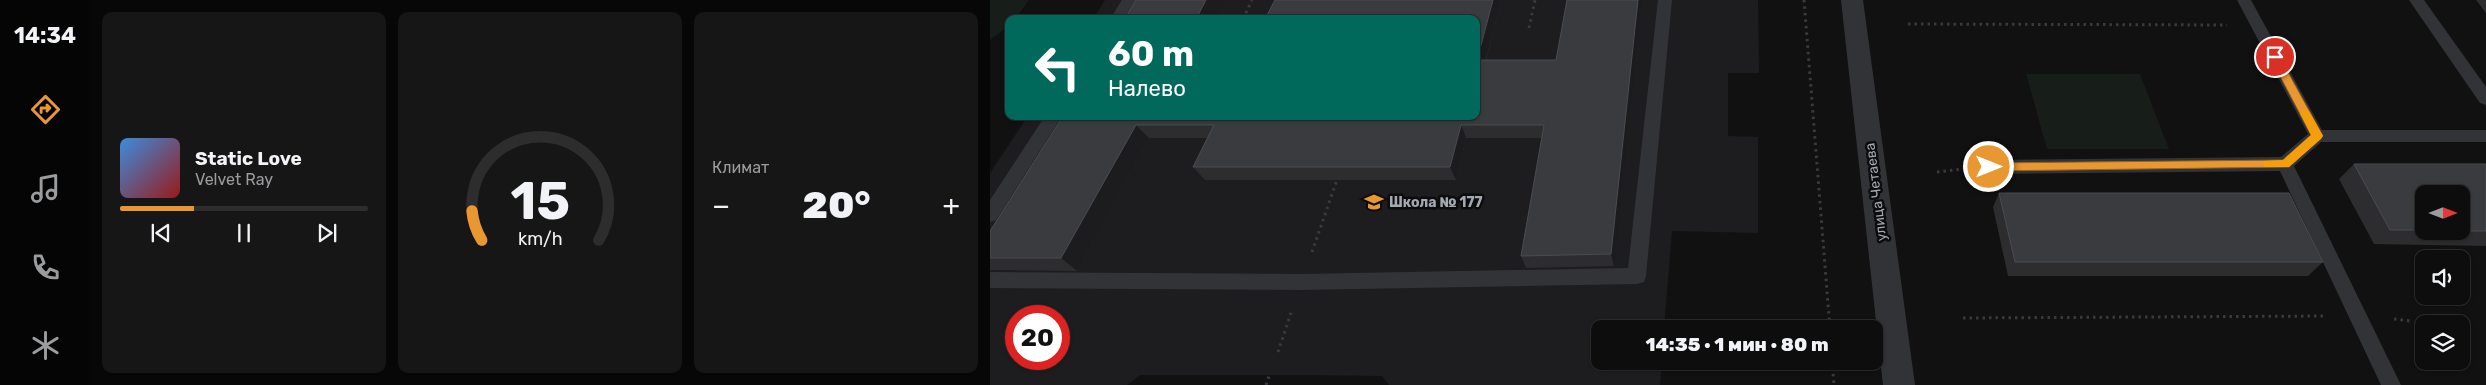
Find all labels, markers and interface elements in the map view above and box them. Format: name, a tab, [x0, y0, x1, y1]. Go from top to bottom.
text: 14:34	[14, 22, 76, 49]
text: 60 m	[1108, 33, 1194, 75]
icon: left	[1025, 35, 1090, 100]
pin	[2254, 36, 2296, 78]
icon: arrive	[2261, 43, 2289, 71]
text: Налево	[1108, 75, 1186, 102]
icon: directions	[28, 92, 63, 127]
position arrow	[1962, 140, 2014, 192]
street label: улица Четаева	[1862, 142, 1890, 242]
text: Static Love	[195, 147, 302, 170]
text: Климат	[712, 158, 769, 177]
text: Velvet Ray	[195, 170, 273, 189]
text: 15	[510, 170, 570, 232]
icon: music	[28, 171, 63, 206]
text: 20°	[802, 182, 871, 228]
north arrow	[2415, 185, 2470, 240]
map controls	[2415, 185, 2470, 370]
text: −	[712, 189, 730, 222]
text: +	[943, 189, 960, 222]
school or university icon: Школа № 177	[1363, 191, 1385, 213]
place label: Школа № 177	[1389, 194, 1483, 211]
icon: previous	[147, 219, 175, 247]
icon: pause	[230, 219, 258, 247]
icon: next	[313, 219, 341, 247]
text: km/h	[518, 228, 562, 249]
icon: phone	[28, 250, 63, 285]
button: sound	[2415, 250, 2470, 305]
speed limit sign: 20	[1005, 305, 1070, 370]
button: layers	[2415, 315, 2470, 370]
icon: climate	[28, 328, 63, 363]
text: 14:35 · 1 мин · 80 m	[1645, 333, 1829, 356]

